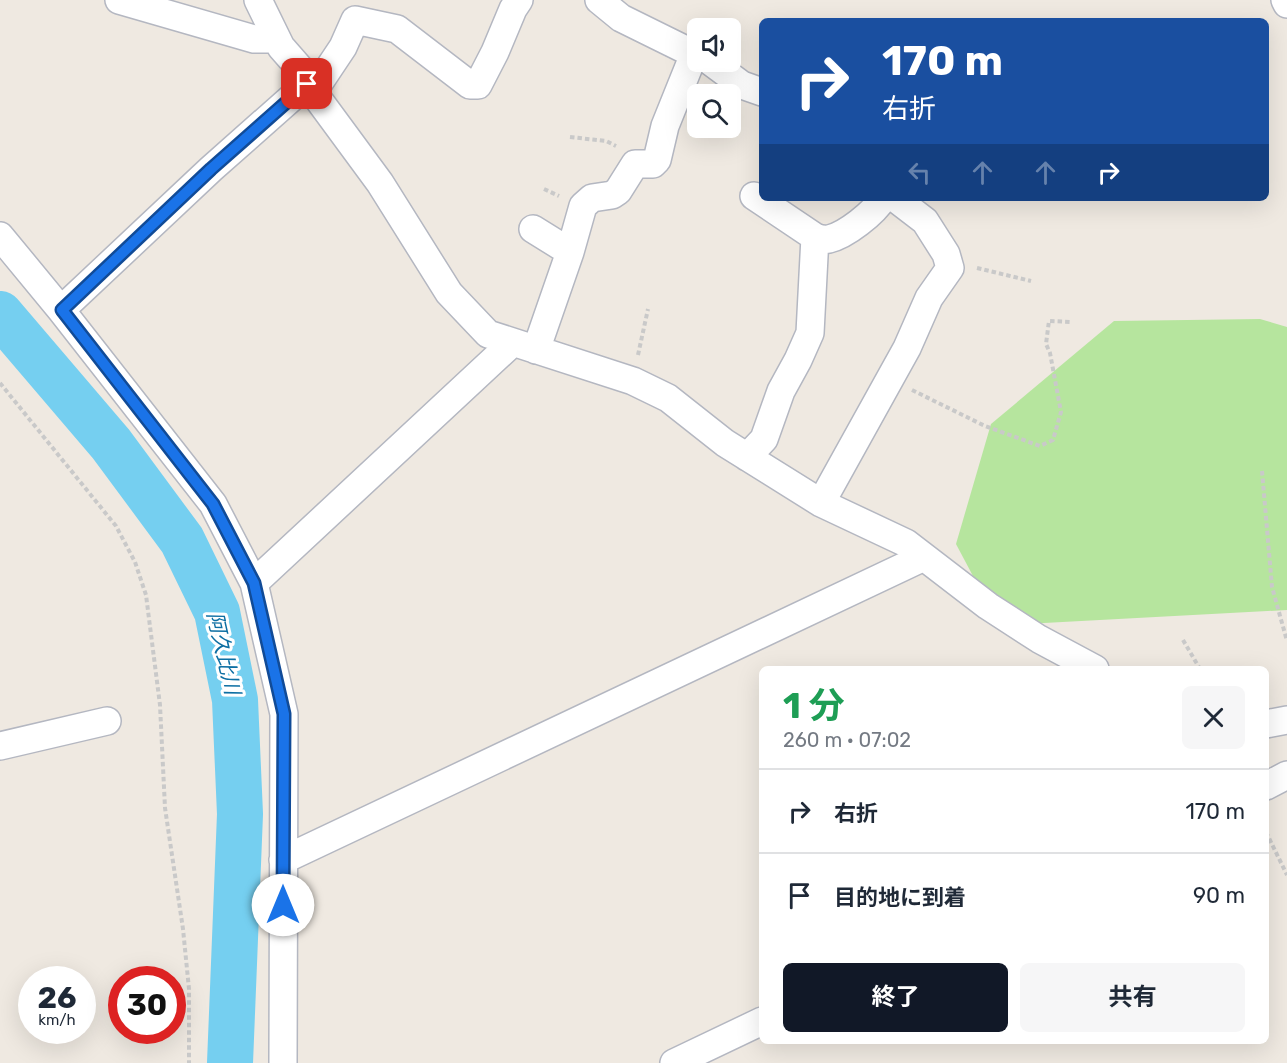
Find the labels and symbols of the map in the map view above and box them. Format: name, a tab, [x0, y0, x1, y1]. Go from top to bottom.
pin	[281, 58, 332, 109]
water label: 阿久比川	[202, 609, 246, 699]
position arrow	[251, 873, 315, 937]
speed limit sign: 30	[108, 966, 186, 1044]

